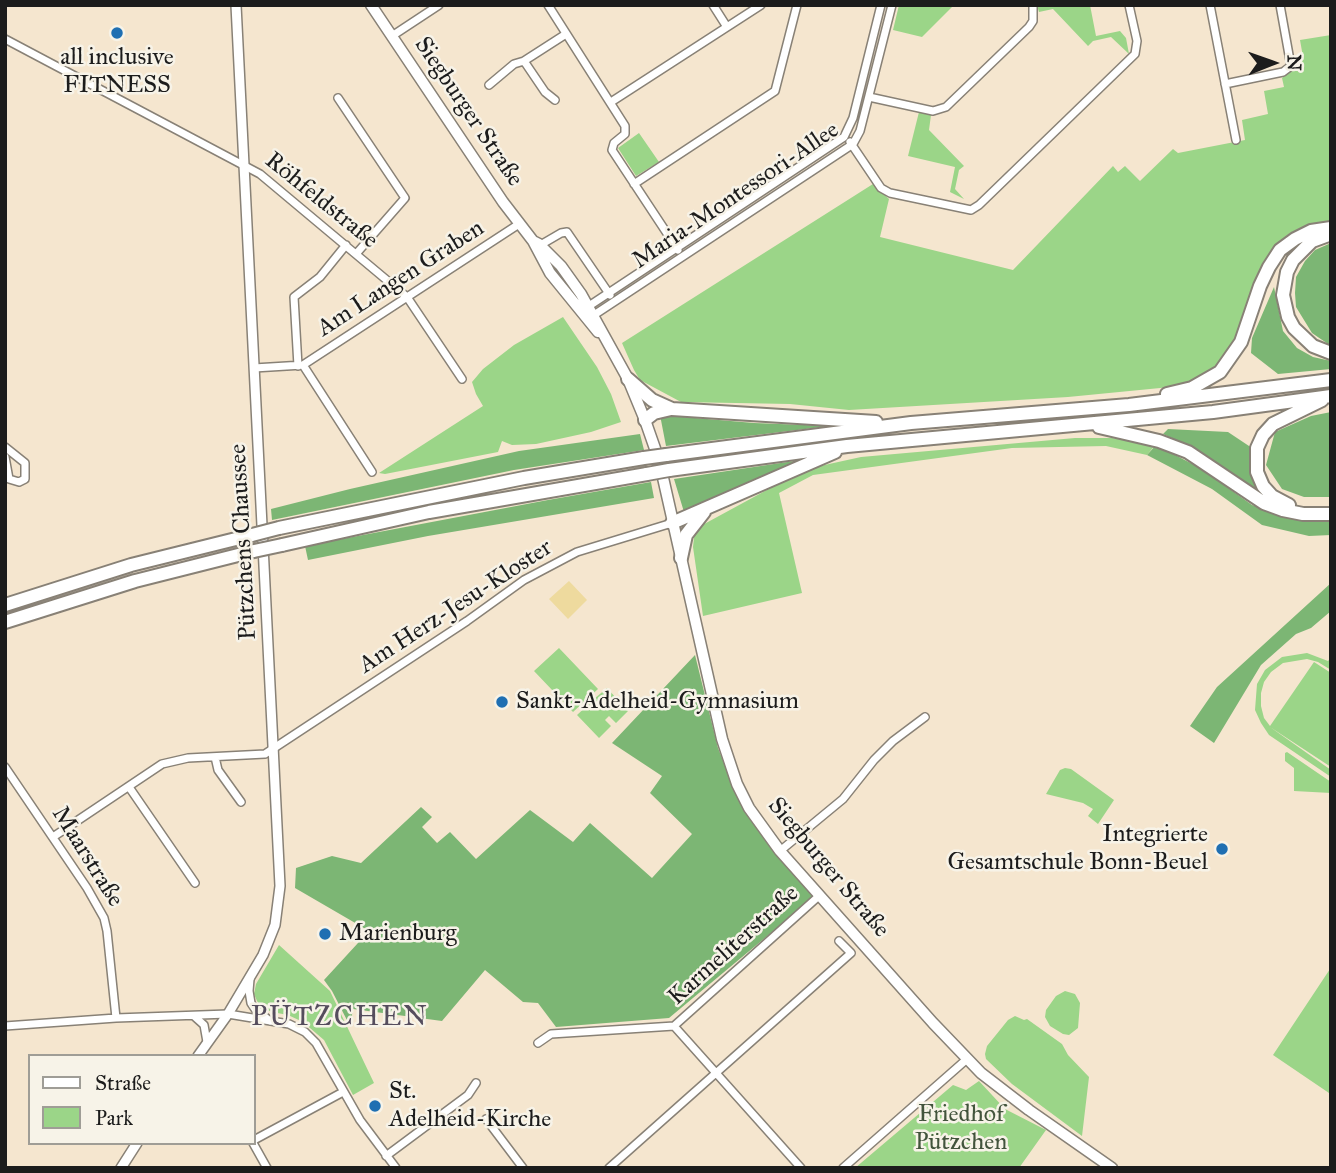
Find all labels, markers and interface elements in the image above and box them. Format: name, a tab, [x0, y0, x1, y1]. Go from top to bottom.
marker: all inclusive FITNESS	[109, 25, 125, 41]
north arrow	[1238, 28, 1308, 98]
street label: Siegburger Straße	[407, 32, 529, 192]
place label: all inclusive FITNESS	[60, 44, 174, 100]
text: N	[1283, 54, 1306, 71]
street label: Maria-Montessori-Allee	[627, 116, 845, 276]
street label: Röhfeldstraße	[259, 147, 383, 255]
street label: Am Langen Graben	[312, 214, 490, 344]
street label: Pützchens Chaussee	[224, 443, 264, 641]
street label: Am Herz-Jesu-Kloster	[354, 534, 558, 680]
place label: Sankt-Adelheid-Gymnasium	[516, 688, 799, 716]
marker: Sankt-Adelheid-Gymnasium	[494, 694, 510, 710]
street label: Siegburger Straße	[761, 792, 895, 944]
street label: Maarstraße	[45, 802, 129, 912]
place label: Integrierte Gesamtschule Bonn-Beuel	[947, 821, 1208, 877]
marker: Integrierte Gesamtschule Bonn-Beuel	[1214, 841, 1230, 857]
street label: Karmeliterstraße	[663, 880, 805, 1012]
place label: Marienburg	[339, 920, 457, 948]
marker: Marienburg	[317, 926, 333, 942]
district label: PÜTZCHEN	[252, 1001, 428, 1035]
legend	[28, 1054, 256, 1145]
text: Straße	[95, 1070, 151, 1096]
place label: St. Adelheid-Kirche	[389, 1078, 551, 1134]
marker: St. Adelheid-Kirche	[367, 1098, 383, 1114]
park label: Friedhof Pützchen	[915, 1101, 1007, 1157]
text: Park	[95, 1105, 133, 1131]

